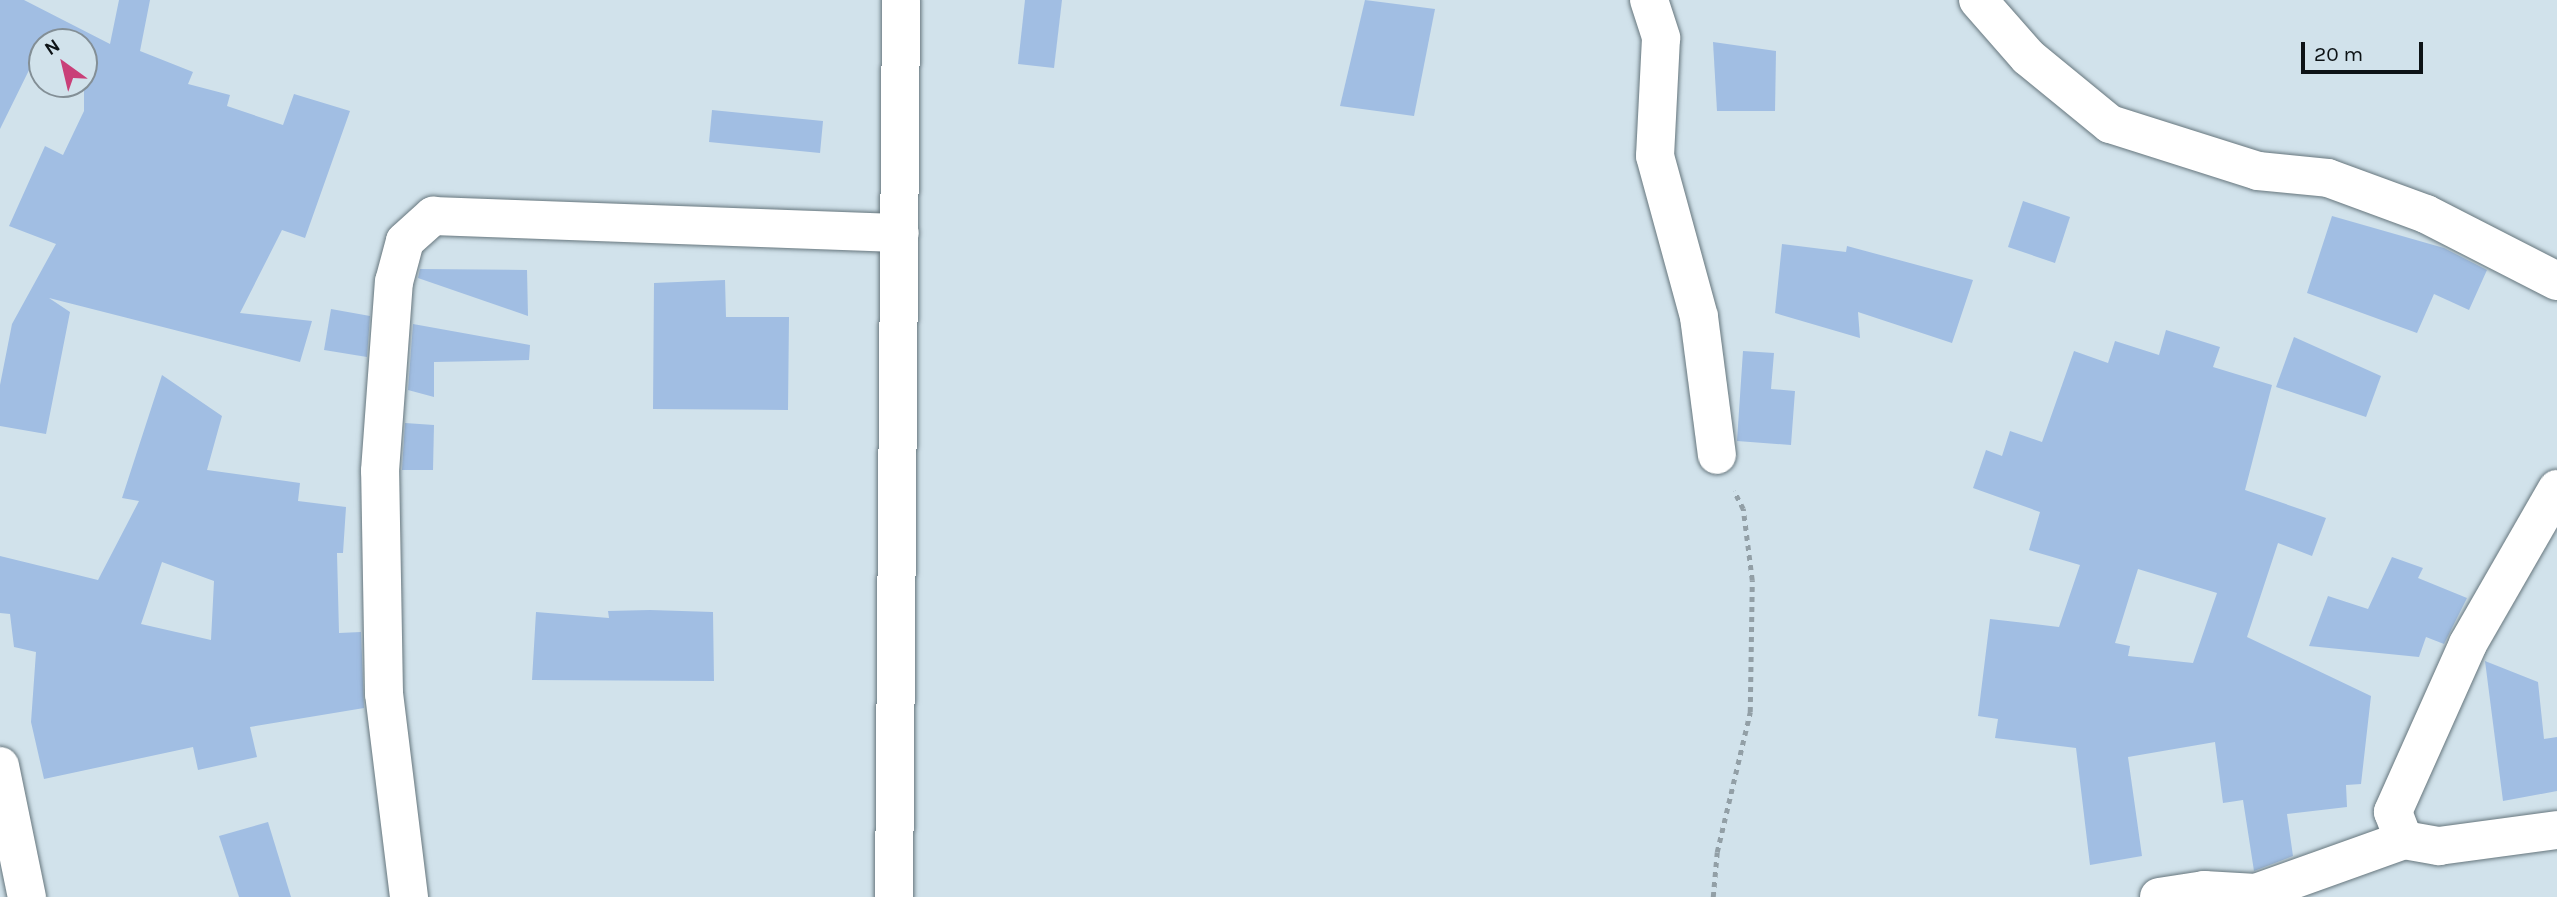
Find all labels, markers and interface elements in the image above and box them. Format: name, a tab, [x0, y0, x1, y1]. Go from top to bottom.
north arrow	[28, 28, 98, 98]
scale bar	[2305, 28, 2428, 72]
text: N	[41, 34, 64, 60]
text: 20 m	[2314, 42, 2363, 66]

